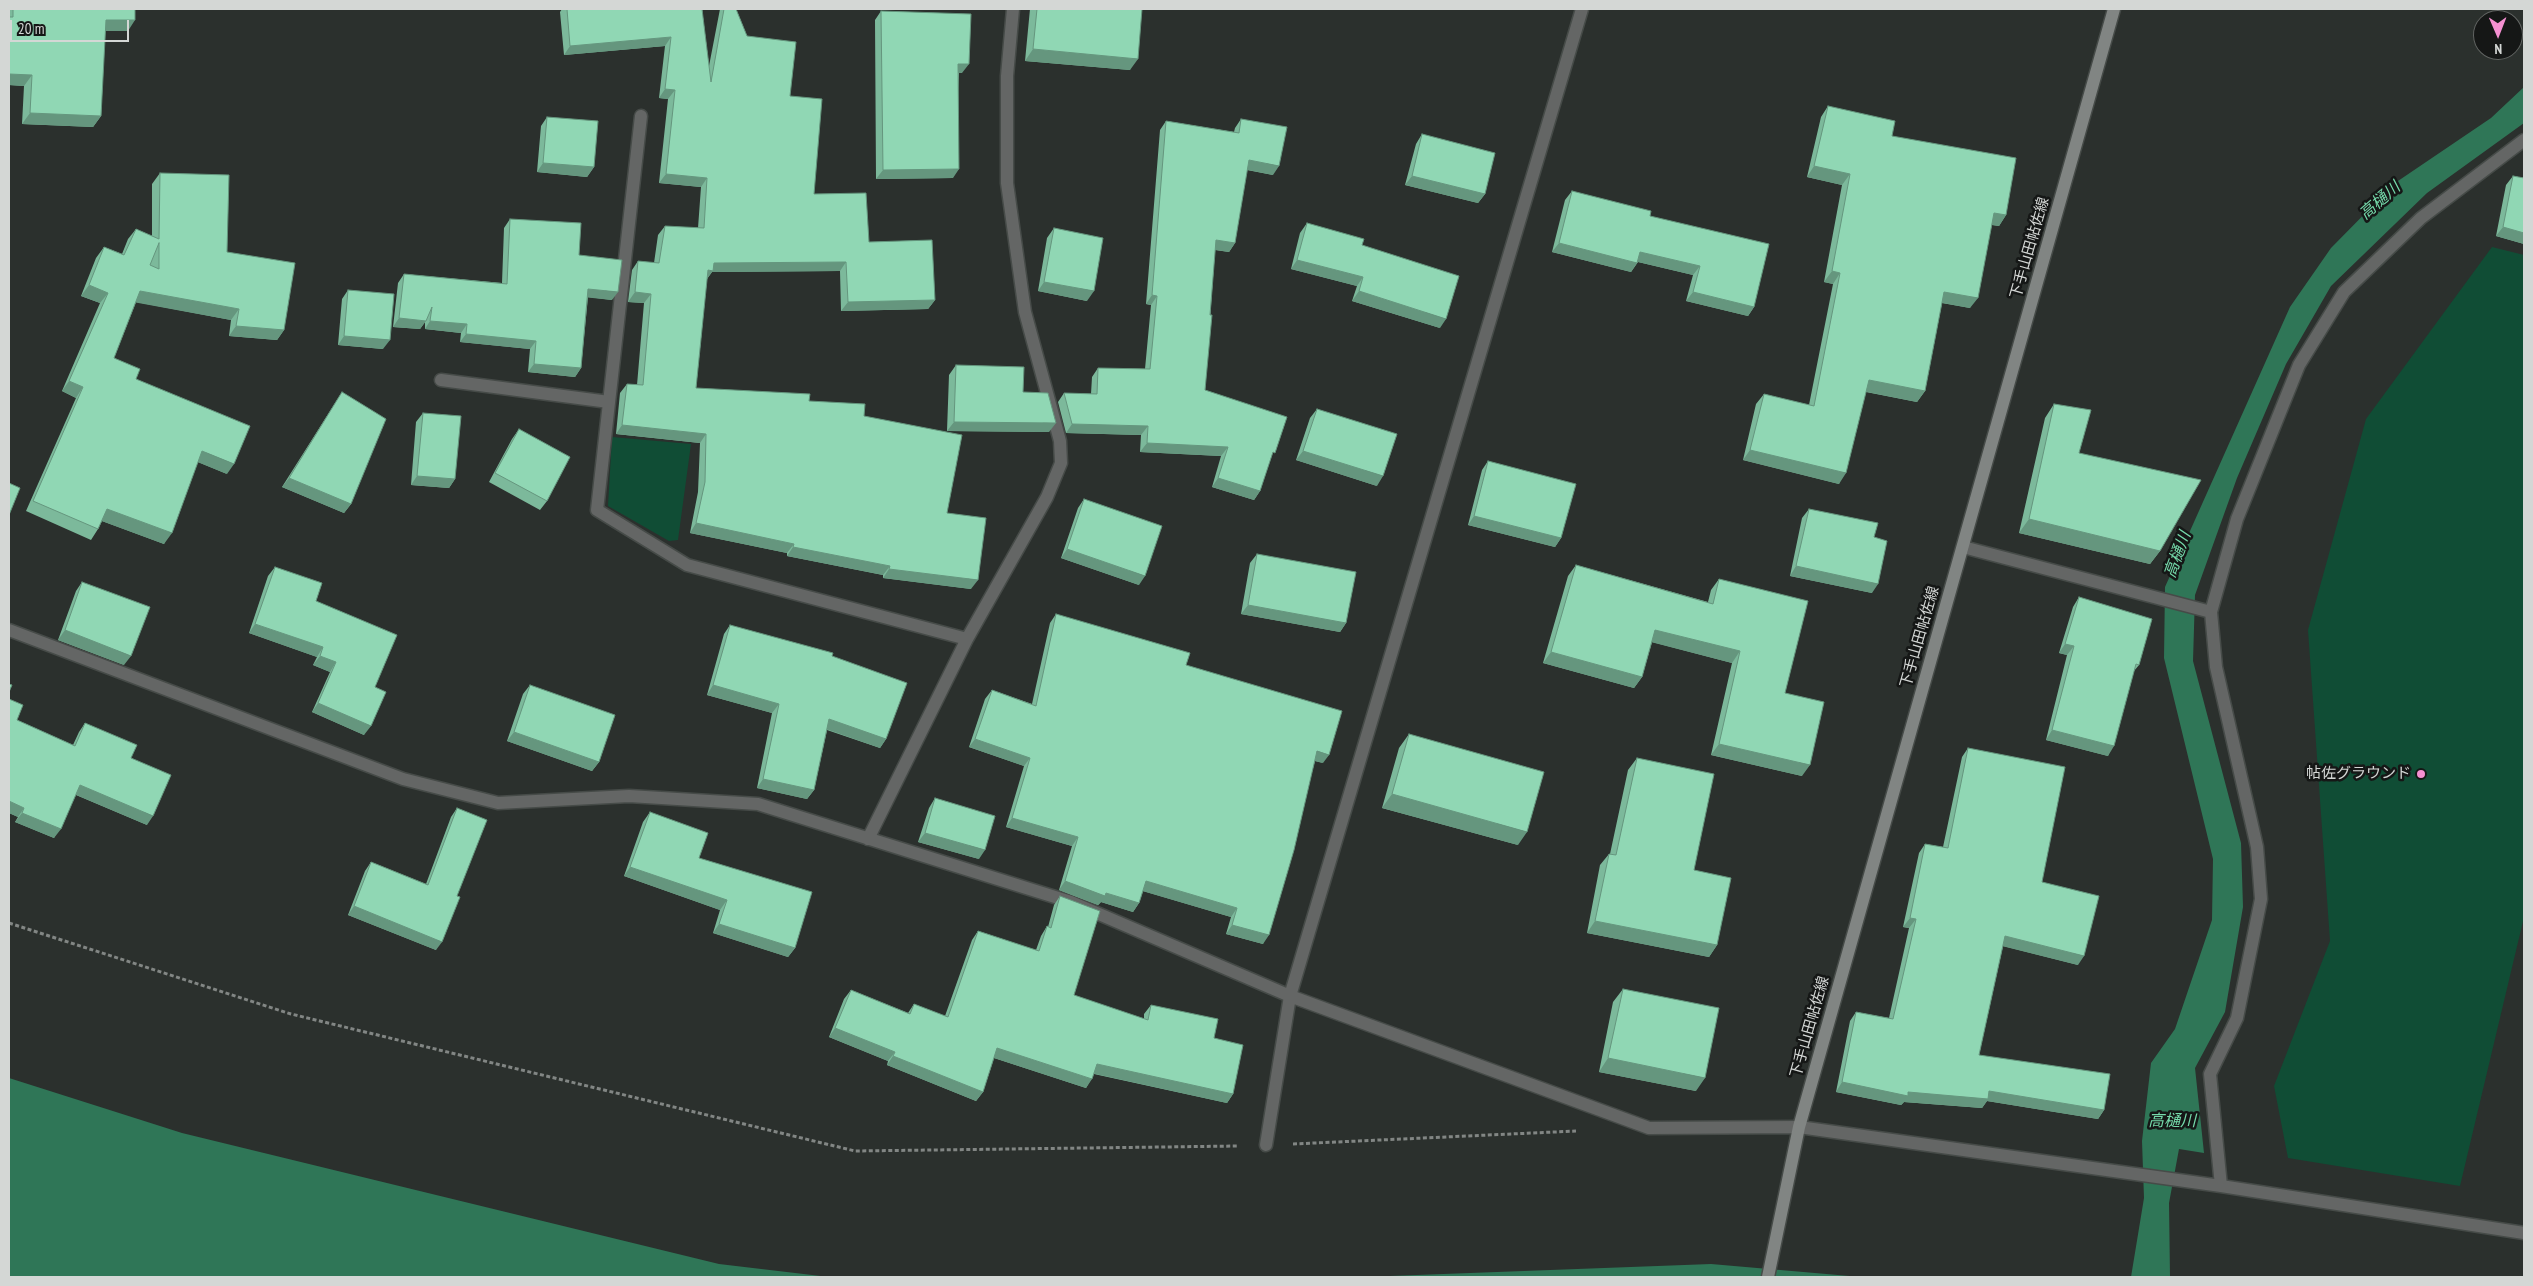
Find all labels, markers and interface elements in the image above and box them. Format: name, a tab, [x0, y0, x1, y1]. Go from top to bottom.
scale bar	[12, 10, 131, 42]
north arrow	[2473, 10, 2523, 60]
text: 20 m	[18, 19, 44, 38]
text: N	[2494, 40, 2502, 58]
water label: 高樋川	[2356, 178, 2404, 224]
street label: 下手山田帖佐線	[2007, 195, 2053, 301]
water label: 高樋川	[2161, 529, 2195, 581]
street label: 下手山田帖佐線	[1897, 584, 1943, 690]
place label: 帖佐グラウンド	[2306, 765, 2411, 783]
marker: 帖佐グラウンド	[2415, 768, 2427, 780]
street label: 下手山田帖佐線	[1787, 974, 1833, 1080]
water label: 高樋川	[2148, 1111, 2196, 1131]

